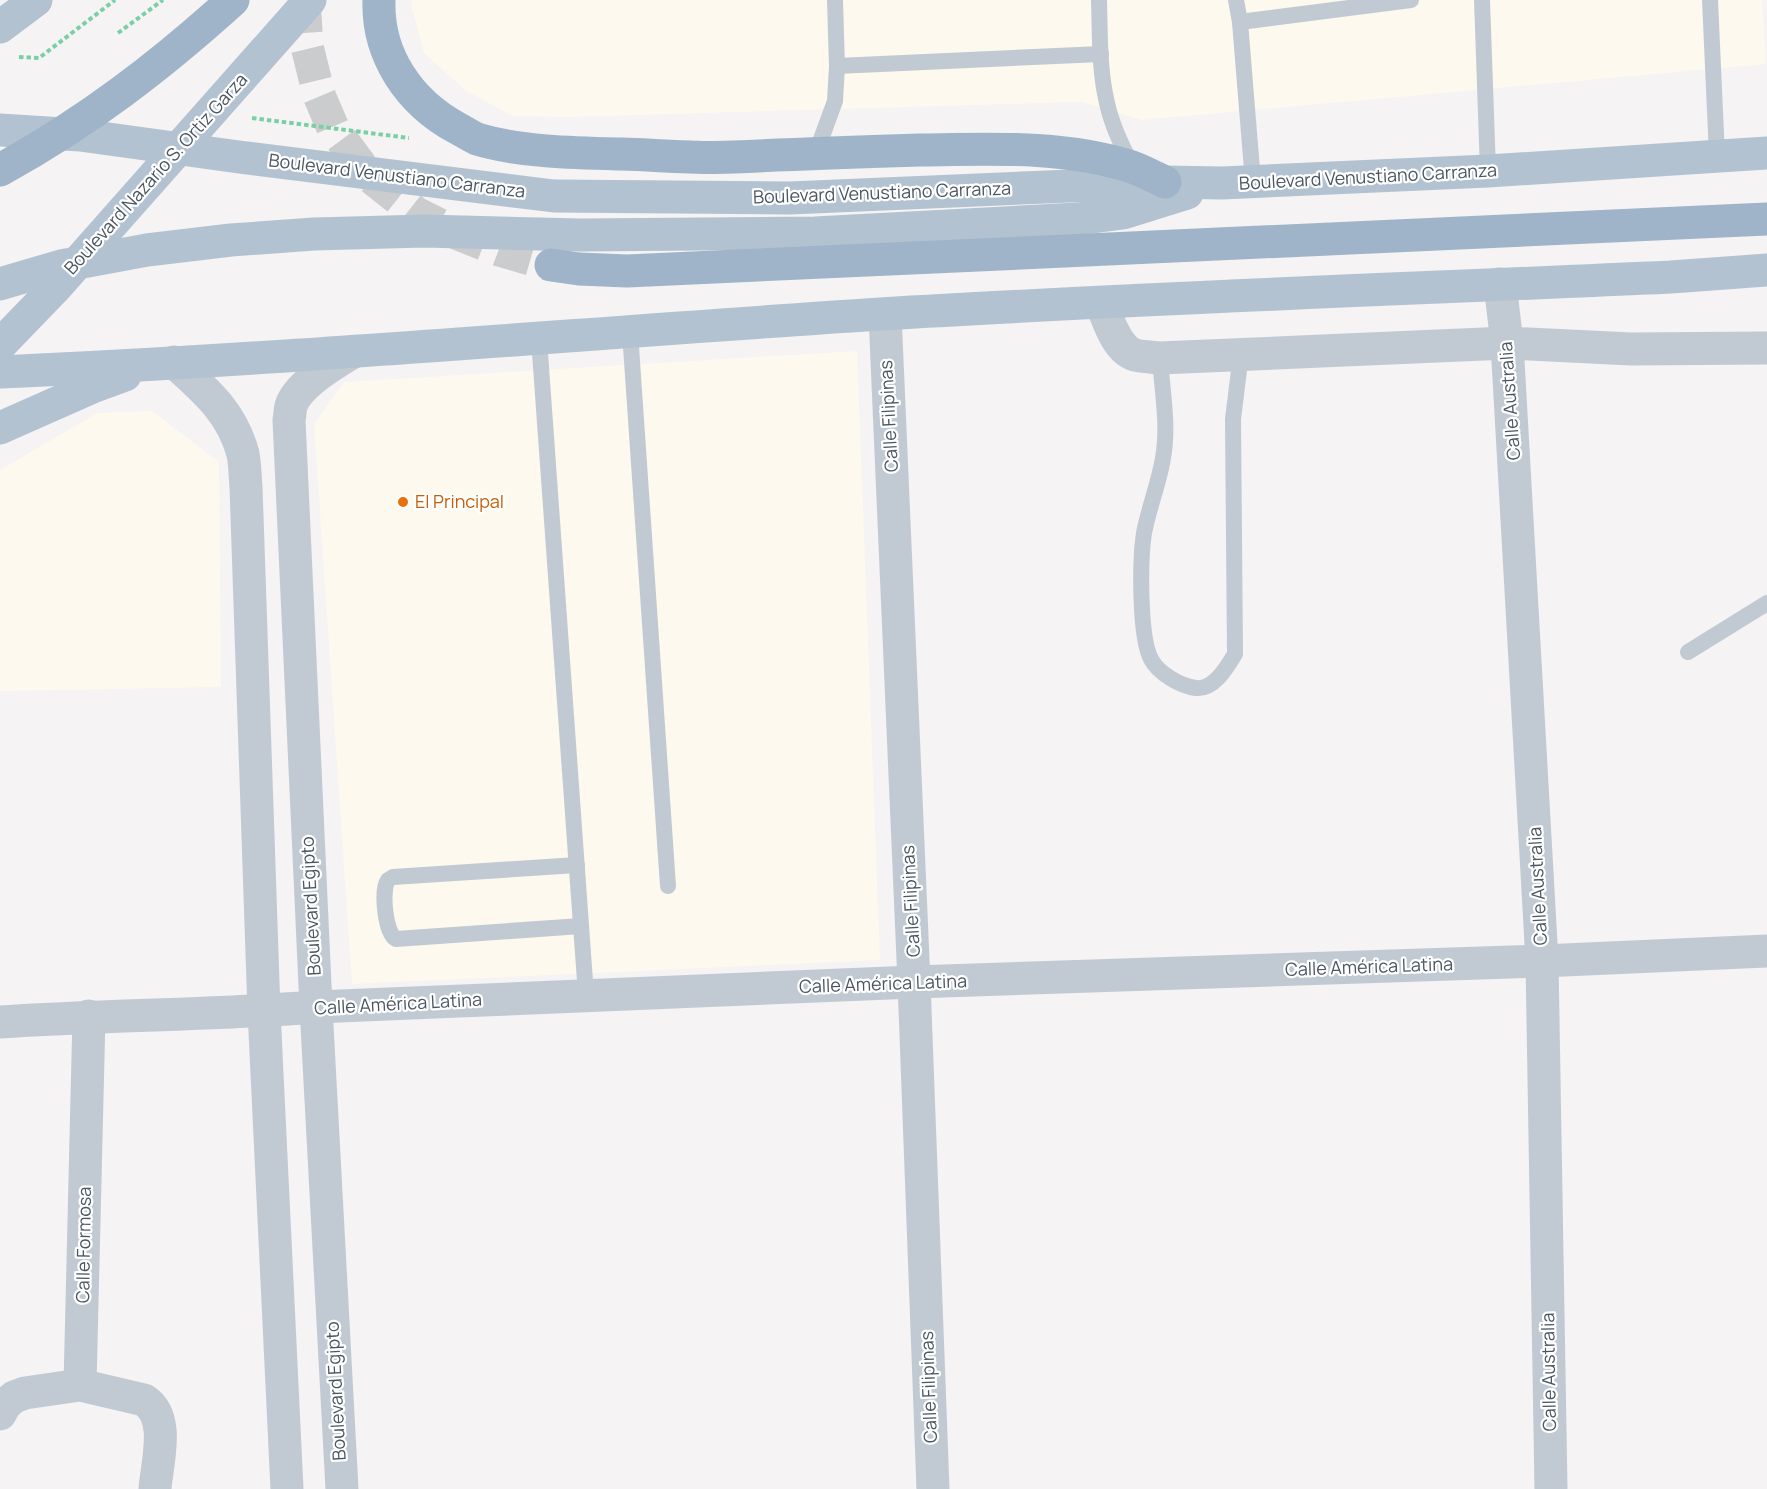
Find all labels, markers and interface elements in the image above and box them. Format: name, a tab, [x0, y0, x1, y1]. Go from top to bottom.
street label: Boulevard Nazario S. Ortiz Garza	[58, 68, 252, 279]
street label: Boulevard Venustiano Carranza	[267, 147, 527, 203]
street label: Boulevard Venustiano Carranza	[1238, 157, 1498, 195]
street label: Boulevard Venustiano Carranza	[752, 176, 1011, 208]
street label: Calle Australia	[1493, 341, 1525, 461]
street label: Calle Filipinas	[873, 359, 903, 473]
place label: El Principal	[415, 489, 504, 513]
marker: El Principal	[396, 495, 410, 509]
street label: Calle Australia	[1522, 826, 1552, 946]
street label: Boulevard Egipto	[294, 836, 326, 976]
street label: Calle Filipinas	[895, 844, 925, 958]
street label: Calle América Latina	[1285, 951, 1453, 981]
street label: Calle América Latina	[799, 968, 967, 998]
street label: Calle América Latina	[313, 987, 483, 1019]
street label: Calle Formosa	[70, 1187, 96, 1303]
street label: Calle Australia	[1535, 1312, 1561, 1432]
street label: Boulevard Egipto	[319, 1321, 351, 1461]
street label: Calle Filipinas	[914, 1331, 942, 1443]

